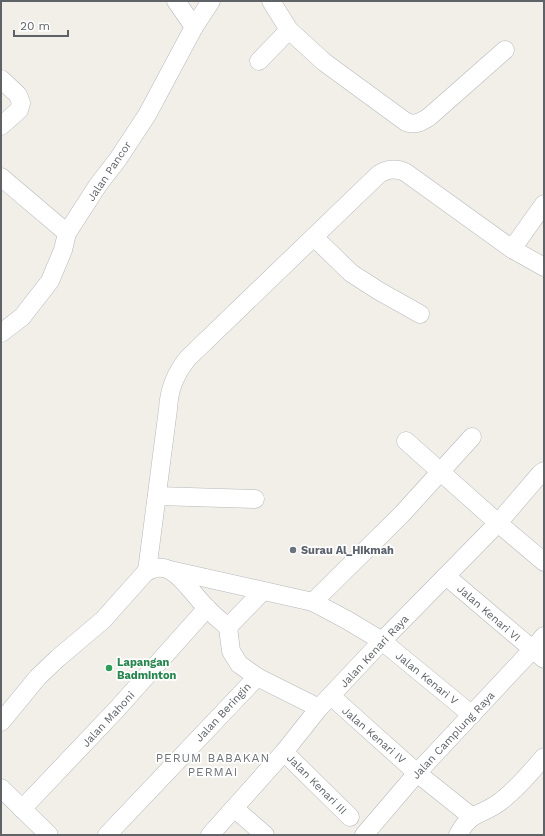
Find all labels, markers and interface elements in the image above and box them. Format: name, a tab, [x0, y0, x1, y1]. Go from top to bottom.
scale bar	[14, 12, 68, 38]
text: 20 m	[20, 19, 50, 33]
street label: Jalan Pancor	[85, 138, 134, 204]
place label: Surau Al_Hikmah	[301, 544, 394, 557]
marker: Surau Al_Hikmah	[288, 545, 298, 555]
street label: Jalan Kenari VI	[454, 582, 523, 644]
street label: Jalan Kenari Raya	[337, 612, 411, 690]
street label: Jalan Kenari V	[393, 649, 460, 708]
place label: Lapangan Badminton	[117, 656, 176, 682]
marker: Lapangan Badminton	[104, 663, 114, 673]
street label: Jalan Beringin	[193, 680, 254, 744]
street label: Jalan Mahoni	[79, 689, 137, 750]
street label: Jalan Camplung Raya	[409, 689, 497, 782]
street label: Jalan Kenari IV	[339, 704, 408, 767]
district label: PERUM BABAKAN PERMAI	[156, 751, 270, 779]
street label: Jalan Kenari III	[284, 752, 349, 817]

